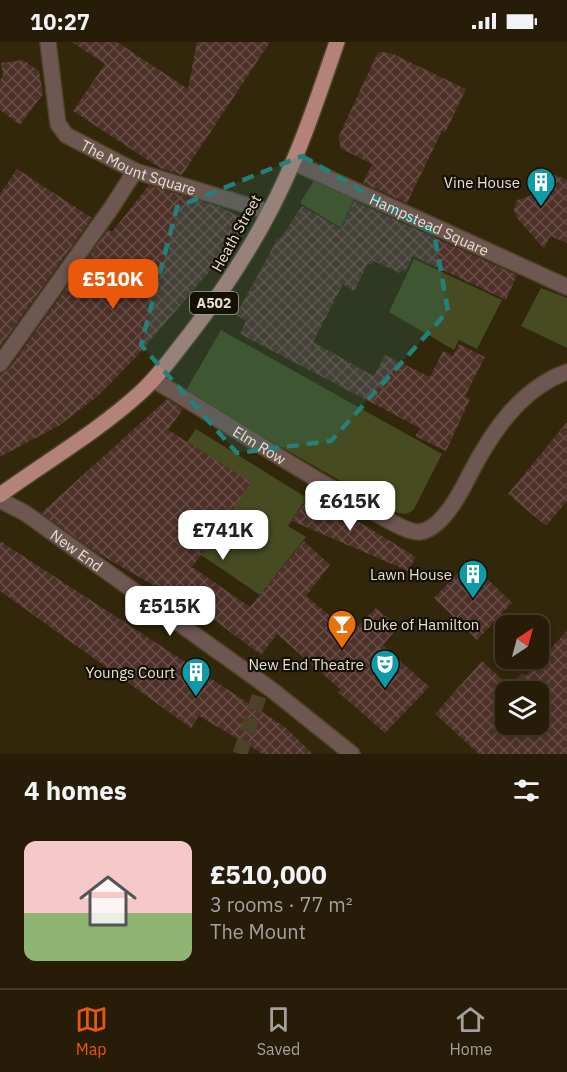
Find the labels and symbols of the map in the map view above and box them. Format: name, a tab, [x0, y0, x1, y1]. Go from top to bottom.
street label: The Mount Square	[78, 135, 198, 199]
building icon: Vine House	[525, 166, 557, 208]
place label: Vine House	[444, 173, 520, 192]
street label: Hampstead Square	[367, 189, 492, 260]
street label: Heath Street	[207, 191, 265, 275]
pin: £510K	[71, 259, 155, 310]
road number: A502	[190, 292, 238, 314]
street label: Elm Row	[230, 421, 290, 468]
pin: £615K	[308, 481, 392, 532]
pin: £741K	[181, 510, 265, 561]
street label: New End	[47, 525, 107, 575]
building icon: Lawn House	[457, 558, 489, 600]
place label: Lawn House	[370, 565, 452, 584]
pin: £515K	[128, 586, 212, 637]
bar icon: Duke of Hamilton	[326, 608, 358, 650]
place label: Duke of Hamilton	[363, 615, 479, 634]
north arrow	[495, 615, 549, 669]
theatre icon: New End Theatre	[369, 648, 401, 690]
place label: New End Theatre	[248, 655, 364, 674]
building icon: Youngs Court	[180, 656, 212, 698]
place label: Youngs Court	[86, 663, 175, 682]

